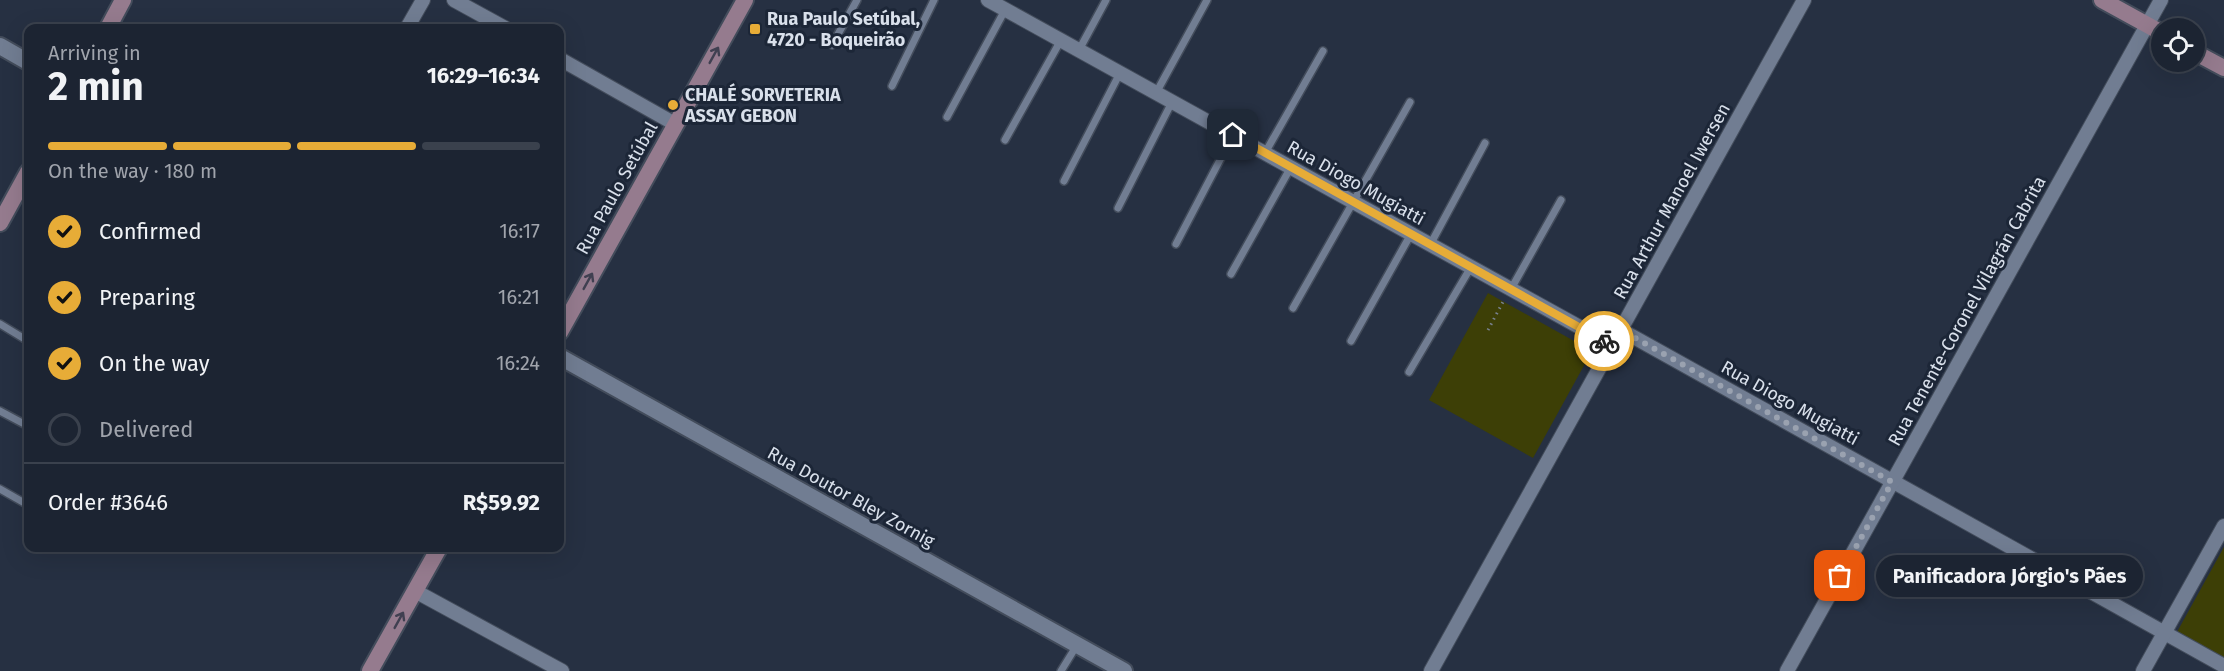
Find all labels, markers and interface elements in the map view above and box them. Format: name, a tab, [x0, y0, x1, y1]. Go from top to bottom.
place label: Rua Paulo Setúbal, 4720 - Boqueirão	[767, 8, 920, 51]
map controls	[2151, 18, 2205, 72]
button: locate	[2151, 18, 2205, 72]
marker: Rua Paulo Setúbal, 4720 - Boqueirão	[748, 22, 762, 36]
text: Arriving in	[48, 41, 141, 65]
one-way arrow	[709, 47, 720, 65]
text: 16:29–16:34	[427, 62, 540, 89]
text: 2 min	[48, 64, 144, 110]
place label: CHALÉ SORVETERIA ASSAY GEBON	[684, 83, 841, 127]
marker: CHALÉ SORVETERIA ASSAY GEBON	[666, 98, 680, 112]
street label: Rua Arthur Manoel Iwersen	[1609, 99, 1735, 303]
pin	[1207, 109, 1258, 160]
street label: Rua Paulo Setúbal	[571, 118, 663, 258]
icon: home	[1216, 118, 1249, 151]
street label: Rua Diogo Mugiatti	[1283, 136, 1429, 230]
text: On the way · 180 m	[48, 159, 217, 183]
street label: Rua Tenente-Coronel Vilagrán Cabrita	[1883, 172, 2051, 450]
icon: check	[48, 215, 81, 248]
text: Confirmed	[99, 218, 202, 245]
text: 16:17	[499, 219, 540, 243]
one-way arrow	[582, 273, 594, 290]
icon: check	[48, 281, 81, 314]
text: Preparing	[99, 284, 195, 311]
text: 16:21	[498, 285, 540, 309]
courier	[1574, 311, 1634, 371]
icon: bike	[1588, 325, 1621, 358]
icon: check	[48, 347, 81, 380]
text: On the way	[99, 350, 210, 377]
text: 16:24	[496, 351, 540, 375]
street label: Rua Diogo Mugiatti	[1717, 356, 1863, 450]
text: Delivered	[99, 416, 194, 443]
street label: Rua Doutor Bley Zornig	[763, 442, 939, 552]
text: Order #3646	[48, 489, 168, 516]
text: R$59.92	[463, 489, 540, 516]
pin	[1814, 550, 1865, 601]
callout: Panificadora Jórgio's Pães	[1876, 555, 2143, 597]
icon: bag	[1823, 559, 1856, 592]
text: Panificadora Jórgio's Pães	[1893, 564, 2126, 588]
one-way arrow	[393, 612, 405, 629]

